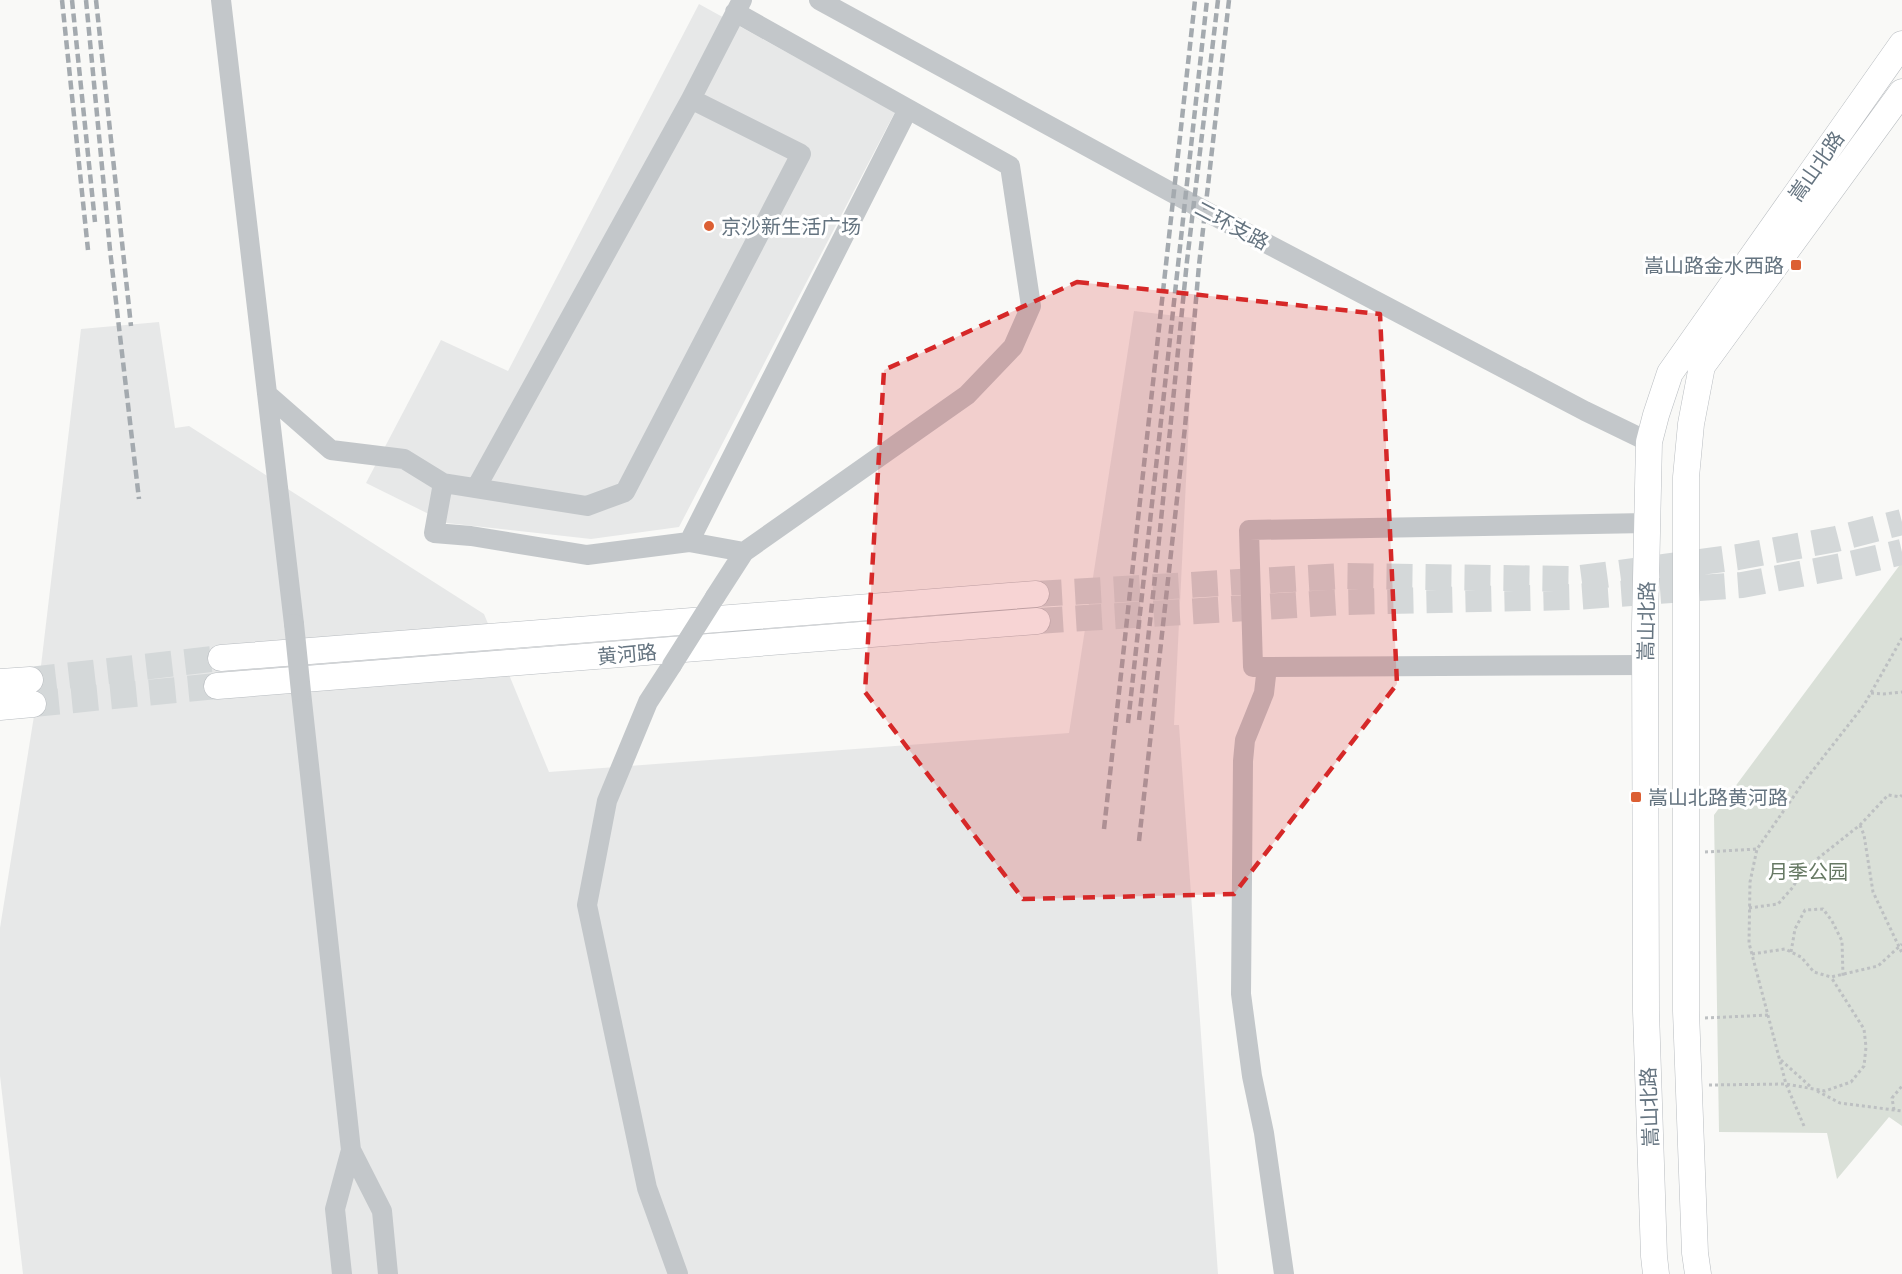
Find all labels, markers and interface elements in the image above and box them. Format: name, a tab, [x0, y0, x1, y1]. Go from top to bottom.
street label: 嵩山北路	[1783, 126, 1849, 206]
street label: 二环支路	[1191, 195, 1273, 255]
place label: 京沙新生活广场	[721, 214, 861, 239]
marker: 京沙新生活广场	[702, 219, 716, 233]
place label: 嵩山路金水西路	[1644, 253, 1784, 278]
marker: 嵩山路金水西路	[1789, 258, 1803, 272]
street label: 嵩山北路	[1633, 581, 1659, 661]
street label: 黄河路	[596, 639, 658, 669]
place label: 嵩山北路黄河路	[1648, 785, 1788, 810]
marker: 嵩山北路黄河路	[1629, 790, 1643, 804]
park label: 月季公园	[1768, 859, 1848, 884]
street label: 嵩山北路	[1635, 1067, 1663, 1147]

